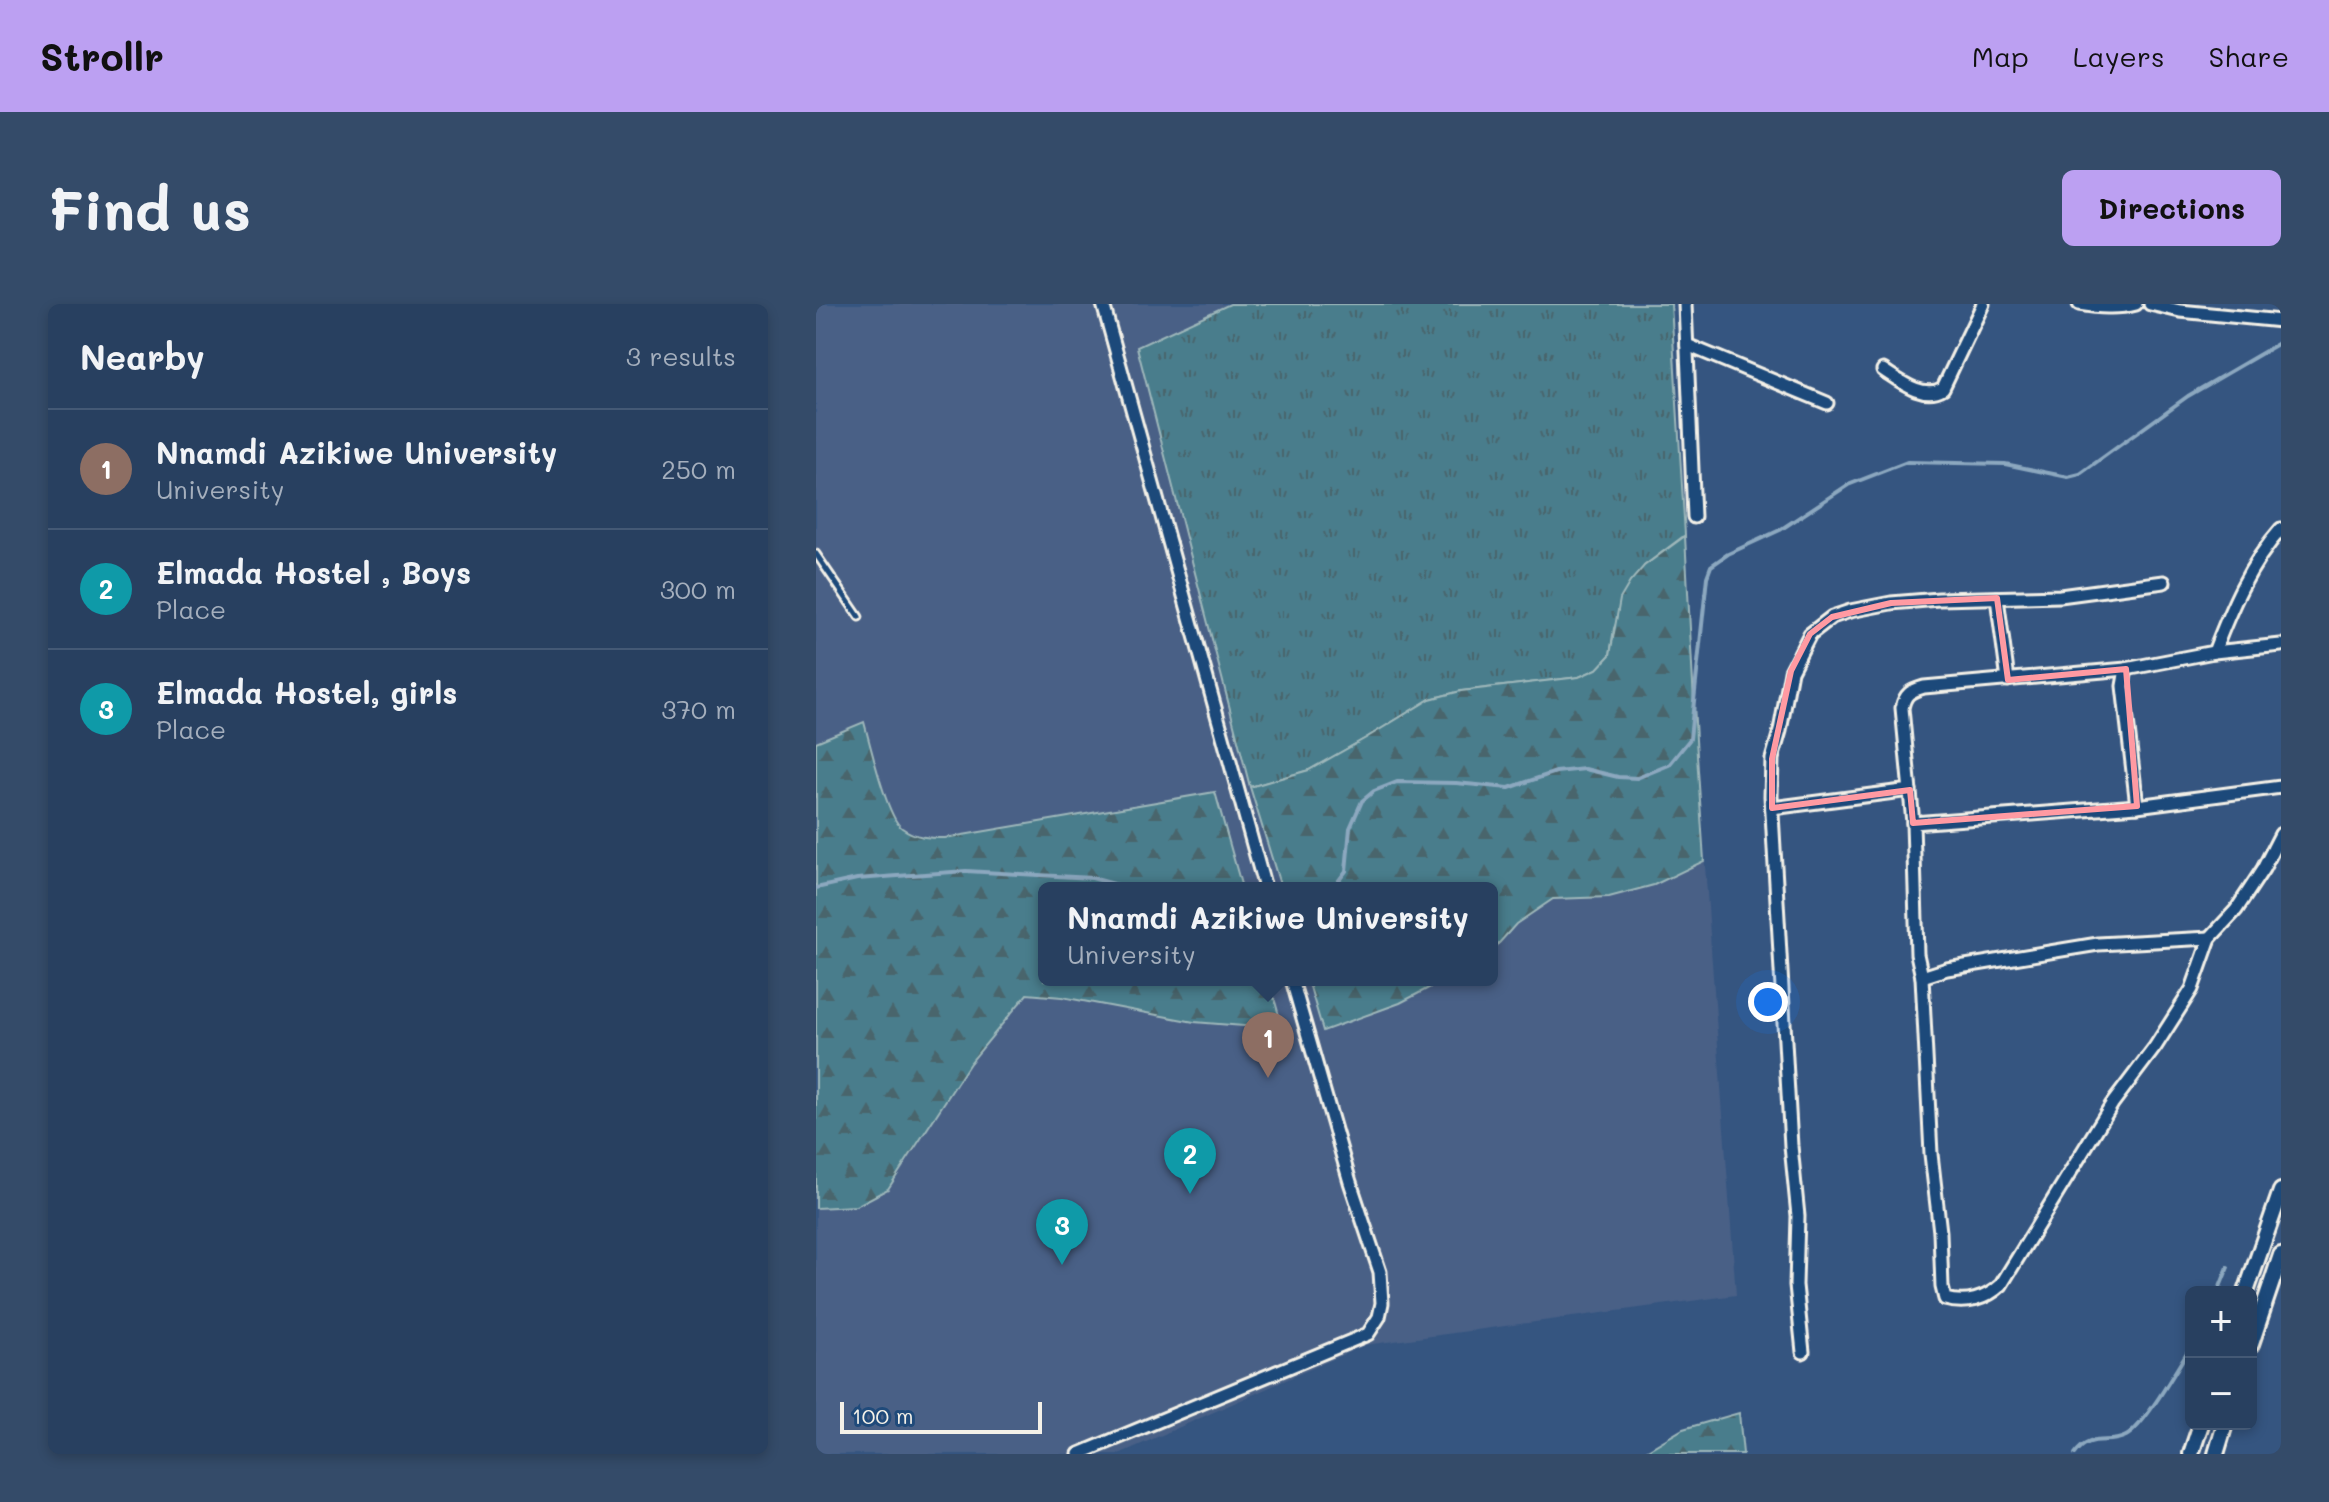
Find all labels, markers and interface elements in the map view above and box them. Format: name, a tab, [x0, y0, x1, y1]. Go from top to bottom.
text: Strollr	[40, 31, 164, 81]
text: Map	[1972, 38, 2029, 74]
text: Layers	[2073, 38, 2165, 74]
text: Share	[2209, 38, 2289, 74]
button: Directions	[2062, 170, 2281, 246]
text: Find us	[48, 172, 251, 245]
text: Nearby	[80, 334, 205, 379]
text: 3 results	[626, 339, 736, 373]
text: Nnamdi Azikiwe University	[156, 432, 557, 472]
text: 1	[100, 452, 112, 486]
text: 250 m	[661, 452, 736, 486]
text: University	[156, 472, 284, 506]
text: Elmada Hostel , Boys	[156, 552, 471, 592]
text: 2	[99, 572, 113, 606]
text: 300 m	[660, 572, 736, 606]
text: Place	[156, 592, 226, 626]
text: Elmada Hostel, girls	[156, 672, 457, 712]
text: 3	[98, 692, 114, 726]
text: 370 m	[661, 692, 736, 726]
text: Place	[156, 712, 226, 746]
popup	[1038, 882, 1498, 986]
text: Nnamdi Azikiwe University	[1067, 897, 1469, 937]
text: University	[1067, 937, 1196, 971]
your location	[1748, 982, 1788, 1022]
pin: 1	[1242, 1012, 1294, 1078]
pin: 2	[1164, 1128, 1216, 1194]
pin: 3	[1036, 1199, 1088, 1265]
map controls	[2185, 1286, 2257, 1430]
button: +	[2185, 1286, 2257, 1358]
button: −	[2185, 1358, 2257, 1430]
scale bar	[840, 1398, 1042, 1434]
text: 100 m	[852, 1401, 914, 1430]

